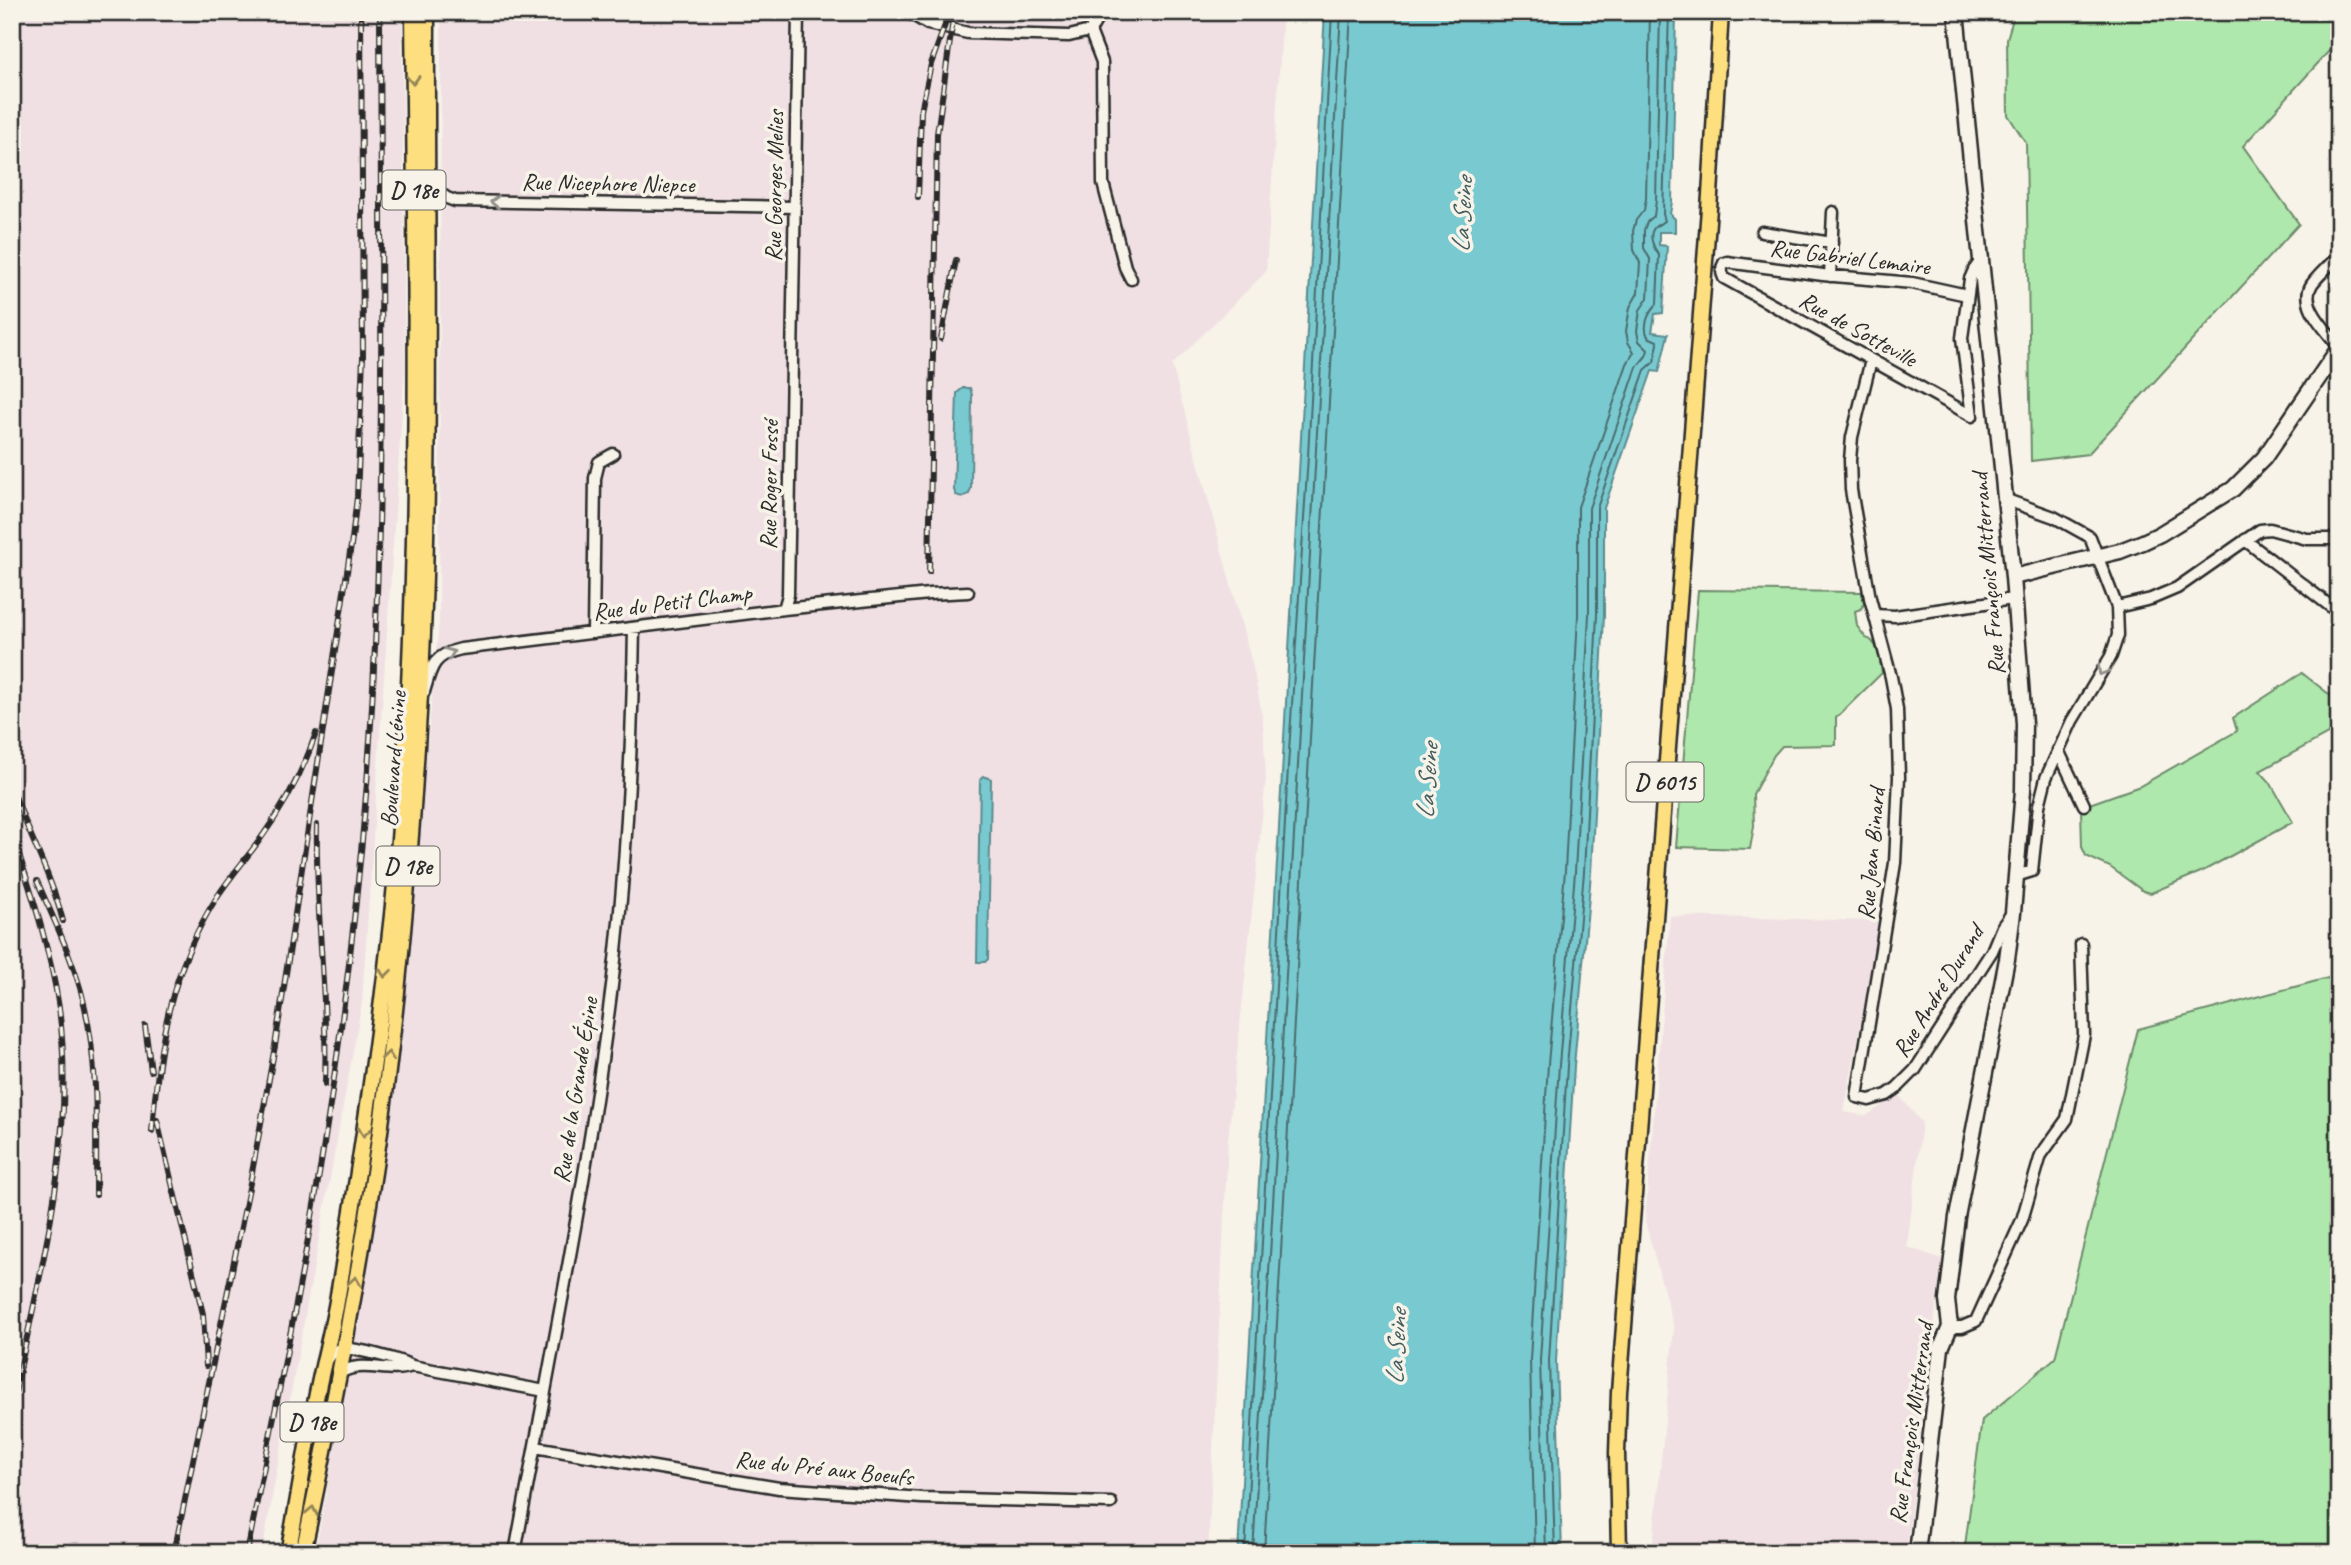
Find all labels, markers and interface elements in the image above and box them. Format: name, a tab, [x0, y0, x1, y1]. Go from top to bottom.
one-way arrow	[405, 76, 421, 86]
street label: Rue Georges Melies	[758, 108, 790, 262]
street label: Rue Nicephore Niepce	[521, 166, 697, 200]
road number: D 18e	[382, 170, 446, 210]
water label: La Seine	[1444, 172, 1481, 253]
one-way arrow	[489, 194, 499, 210]
street label: Rue Gabriel Lemaire	[1768, 232, 1934, 282]
street label: Rue de Sotteville	[1794, 284, 1924, 375]
street label: Rue Roger Fossé	[753, 416, 785, 550]
street label: Rue François Mitterrand	[1964, 468, 2012, 676]
street label: Rue du Petit Champ	[591, 577, 755, 627]
one-way arrow	[443, 648, 455, 662]
one-way arrow	[2097, 664, 2110, 677]
street label: Boulevard Lénine	[373, 688, 413, 828]
water label: La Seine	[1408, 738, 1446, 819]
road number: D 6015	[1626, 762, 1704, 802]
street label: Rue Jean Binard	[1850, 783, 1892, 921]
road number: D 18e	[376, 846, 440, 886]
street label: Rue André Durand	[1885, 916, 1992, 1063]
one-way arrow	[377, 967, 392, 979]
street label: Rue de la Grande Épine	[546, 993, 605, 1185]
one-way arrow	[381, 1051, 396, 1062]
one-way arrow	[356, 1126, 371, 1138]
one-way arrow	[347, 1276, 362, 1287]
water label: La Seine	[1378, 1304, 1415, 1385]
street label: Rue François Mitterrand	[1882, 1317, 1940, 1526]
road number: D 18e	[280, 1402, 344, 1442]
street label: Rue du Pré aux Boeufs	[734, 1444, 916, 1492]
one-way arrow	[303, 1505, 318, 1517]

